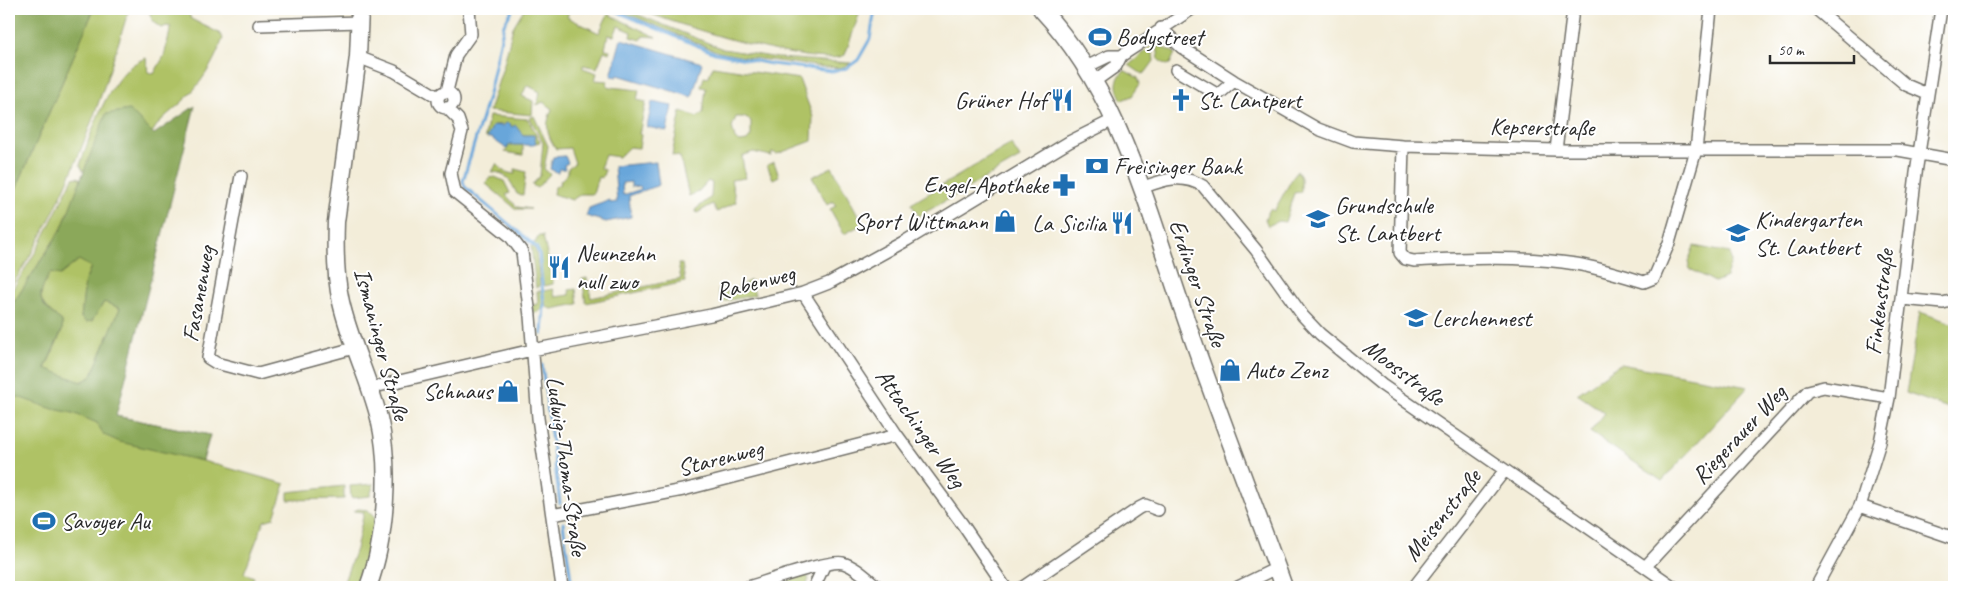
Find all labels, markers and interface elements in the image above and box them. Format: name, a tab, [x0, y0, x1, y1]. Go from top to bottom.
place label: Bodystreet	[1116, 22, 1206, 52]
sports icon: Bodystreet	[1087, 24, 1113, 50]
scale bar	[1770, 32, 1854, 64]
text: 50 m	[1778, 41, 1805, 60]
place label: Grüner Hof	[955, 85, 1052, 115]
place label: St. Lantpert	[1198, 85, 1304, 115]
restaurant icon: Grüner Hof	[1049, 87, 1075, 113]
church icon: St. Lantpert	[1168, 87, 1194, 113]
street label: Kepserstraße	[1490, 111, 1597, 143]
place label: Freisinger Bank	[1114, 151, 1244, 181]
bank icon: Freisinger Bank	[1084, 153, 1110, 179]
place label: Engel-Apotheke	[924, 170, 1050, 200]
pharmacy icon: Engel-Apotheke	[1051, 172, 1077, 198]
place label: Grundschule St. Lantbert	[1335, 190, 1442, 248]
place label: Kindergarten St. Lantbert	[1755, 204, 1863, 262]
place label: Sport Wittmann	[854, 206, 988, 236]
school or university icon: Grundschule St. Lantbert	[1305, 206, 1331, 232]
shop icon: Sport Wittmann	[992, 208, 1018, 234]
place label: La Sicilia	[1032, 208, 1107, 238]
restaurant icon: La Sicilia	[1109, 210, 1135, 236]
street label: Erdinger Straße	[1162, 216, 1234, 352]
school or university icon: Kindergarten St. Lantbert	[1725, 220, 1751, 246]
place label: Neunzehn null zwo	[576, 238, 656, 296]
street label: Fasanenweg	[175, 241, 222, 344]
street label: Finkenstraße	[1858, 246, 1901, 356]
restaurant icon: Neunzehn null zwo	[546, 254, 572, 280]
street label: Rabenweg	[712, 257, 799, 306]
street label: Ismaninger Straße	[347, 265, 417, 425]
place label: Lerchennest	[1432, 303, 1533, 333]
school or university icon: Lerchennest	[1403, 305, 1429, 331]
street label: Moosstraße	[1357, 332, 1452, 414]
place label: Auto Zenz	[1246, 355, 1329, 385]
shop icon: Auto Zenz	[1217, 357, 1243, 383]
street label: Attachinger Weg	[869, 363, 974, 495]
street label: Ludwig-Thoma-Straße	[540, 374, 595, 560]
place label: Schnaus	[423, 376, 495, 406]
street label: Riegerauer Weg	[1685, 377, 1794, 490]
shop icon: Schnaus	[495, 378, 521, 404]
street label: Starenweg	[674, 432, 768, 483]
street label: Meisenstraße	[1397, 461, 1489, 567]
place label: Savoyer Au	[61, 506, 152, 536]
sports icon: Savoyer Au	[31, 508, 57, 534]

